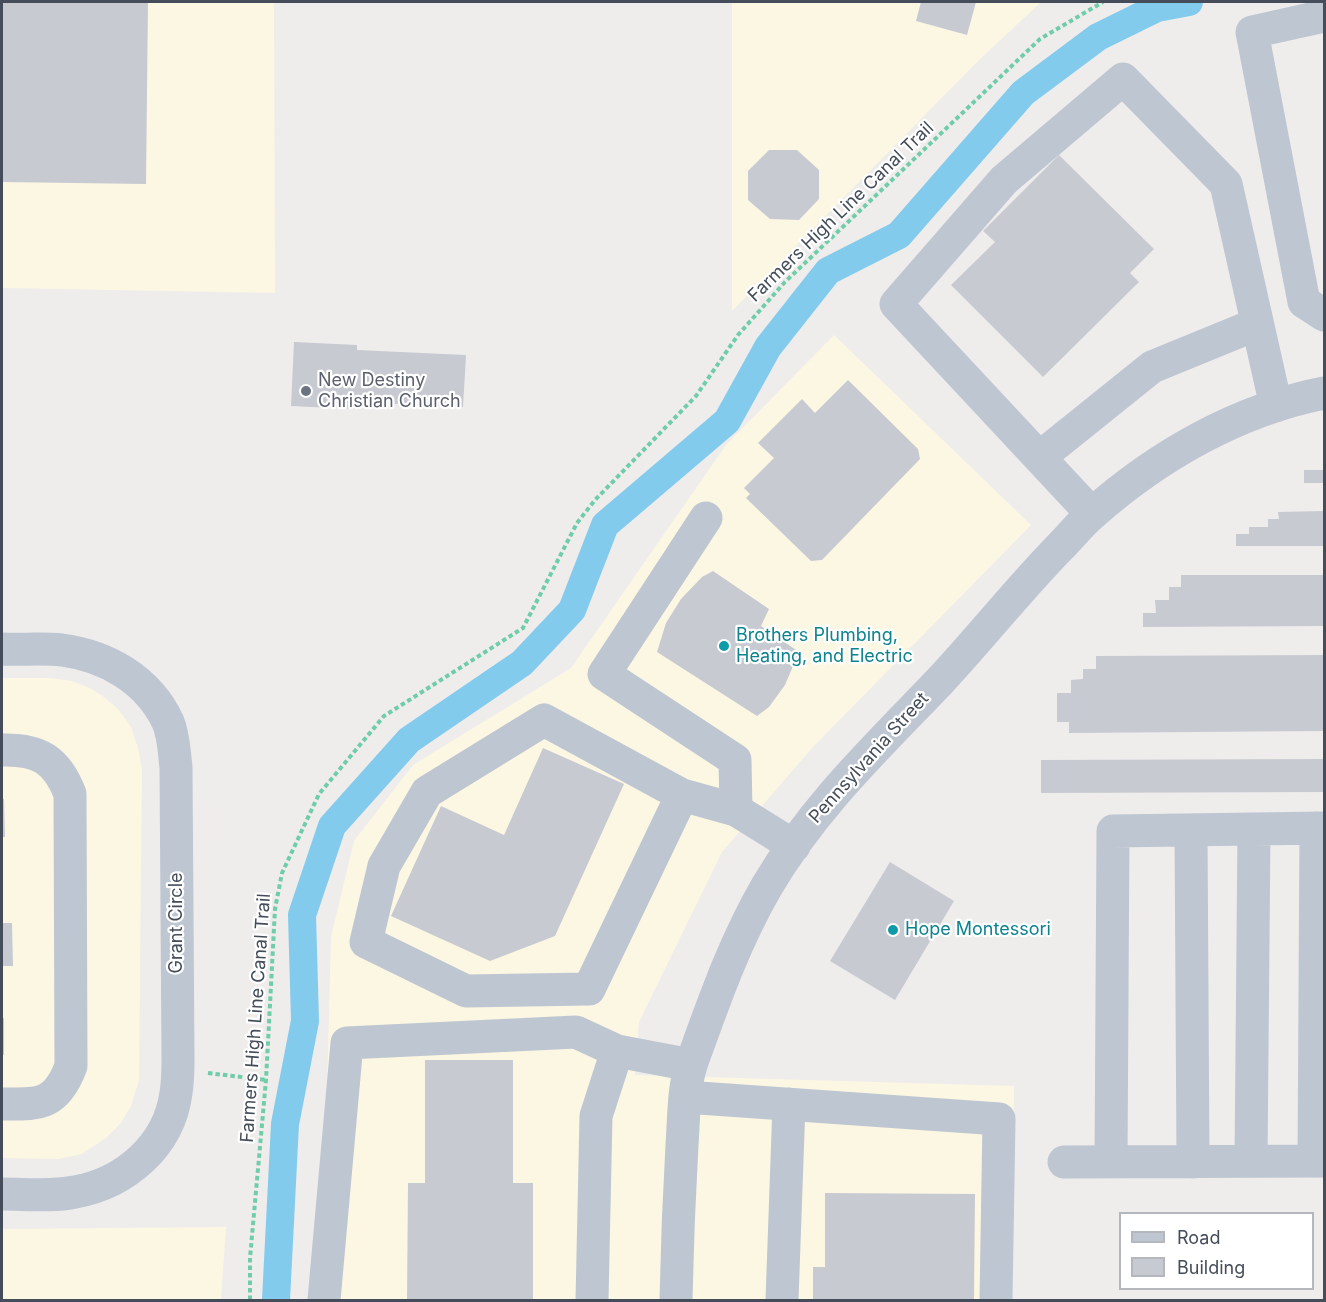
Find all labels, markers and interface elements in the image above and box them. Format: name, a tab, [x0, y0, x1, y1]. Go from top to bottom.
street label: Farmers High Line Canal Trail	[744, 117, 938, 307]
place label: New Destiny Christian Church	[318, 370, 461, 412]
marker: New Destiny Christian Church	[299, 384, 313, 398]
place label: Brothers Plumbing, Heating, and Electric	[736, 625, 913, 668]
marker: Brothers Plumbing, Heating, and Electric	[717, 639, 731, 653]
street label: Pennsylvania Street	[805, 688, 933, 828]
street label: Grant Circle	[166, 872, 188, 974]
street label: Farmers High Line Canal Trail	[237, 893, 275, 1143]
place label: Hope Montessori	[905, 919, 1051, 941]
marker: Hope Montessori	[886, 923, 900, 937]
legend	[1119, 1212, 1314, 1290]
text: Road	[1177, 1227, 1220, 1248]
text: Building	[1177, 1257, 1245, 1278]

